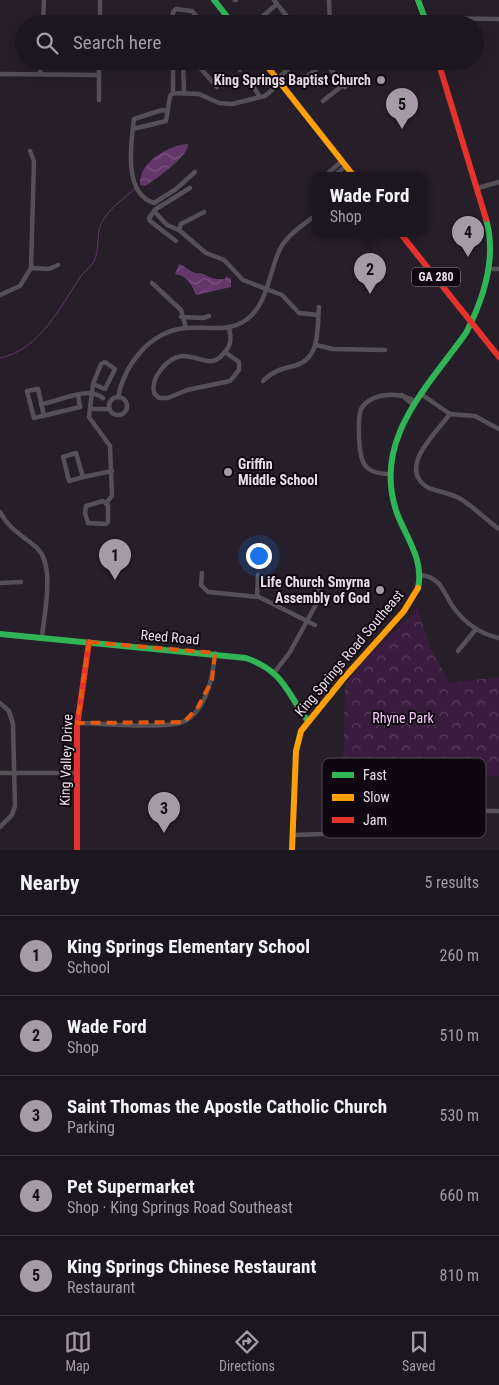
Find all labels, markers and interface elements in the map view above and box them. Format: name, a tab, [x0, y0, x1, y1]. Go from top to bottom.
search box	[15, 15, 484, 70]
icon: search	[33, 29, 61, 57]
text: Search here	[73, 31, 161, 54]
place label: King Springs Baptist Church	[214, 72, 371, 88]
marker: King Springs Baptist Church	[375, 74, 387, 86]
pin: 5	[386, 88, 418, 129]
popup	[312, 172, 427, 237]
text: Wade Ford	[330, 184, 409, 207]
text: Shop	[330, 207, 362, 226]
pin: 4	[452, 216, 484, 257]
pin: 2	[354, 253, 386, 294]
road number: GA 280	[412, 268, 460, 286]
place label: Griffin Middle School	[238, 456, 318, 488]
marker: Griffin Middle School	[222, 466, 234, 478]
pin: 1	[99, 539, 131, 580]
your location	[246, 543, 272, 569]
place label: Life Church Smyrna Assembly of God	[260, 574, 370, 606]
marker: Life Church Smyrna Assembly of God	[374, 584, 386, 596]
street label: King Springs Road Southeast	[292, 587, 406, 719]
street label: Reed Road	[140, 626, 200, 648]
park label: Rhyne Park	[372, 710, 434, 726]
street label: King Valley Drive	[56, 713, 76, 806]
legend	[322, 758, 486, 838]
text: Fast	[363, 767, 387, 783]
text: Slow	[363, 789, 390, 805]
pin: 3	[148, 792, 180, 833]
text: Jam	[363, 812, 387, 828]
text: Nearby	[20, 871, 79, 895]
text: 5 results	[424, 873, 479, 892]
text: King Springs Elementary School	[67, 935, 310, 958]
text: 1	[32, 946, 40, 965]
text: 260 m	[440, 946, 479, 965]
text: School	[67, 958, 110, 977]
text: Wade Ford	[67, 1015, 147, 1038]
text: 2	[32, 1026, 40, 1045]
text: 510 m	[440, 1026, 479, 1045]
text: Shop	[67, 1038, 99, 1057]
text: Saint Thomas the Apostle Catholic Church	[67, 1095, 387, 1118]
text: 3	[32, 1106, 40, 1125]
text: 530 m	[440, 1106, 479, 1125]
text: Parking	[67, 1118, 115, 1137]
text: Pet Supermarket	[67, 1175, 195, 1198]
text: 4	[32, 1186, 40, 1205]
text: 660 m	[440, 1186, 479, 1205]
text: Shop · King Springs Road Southeast	[67, 1198, 293, 1217]
text: King Springs Chinese Restaurant	[67, 1255, 316, 1278]
text: 5	[32, 1266, 40, 1285]
text: 810 m	[440, 1266, 479, 1285]
text: Restaurant	[67, 1278, 135, 1297]
tab: Map	[64, 1328, 92, 1374]
tab: Directions	[219, 1328, 275, 1374]
tab: Saved	[402, 1328, 435, 1374]

